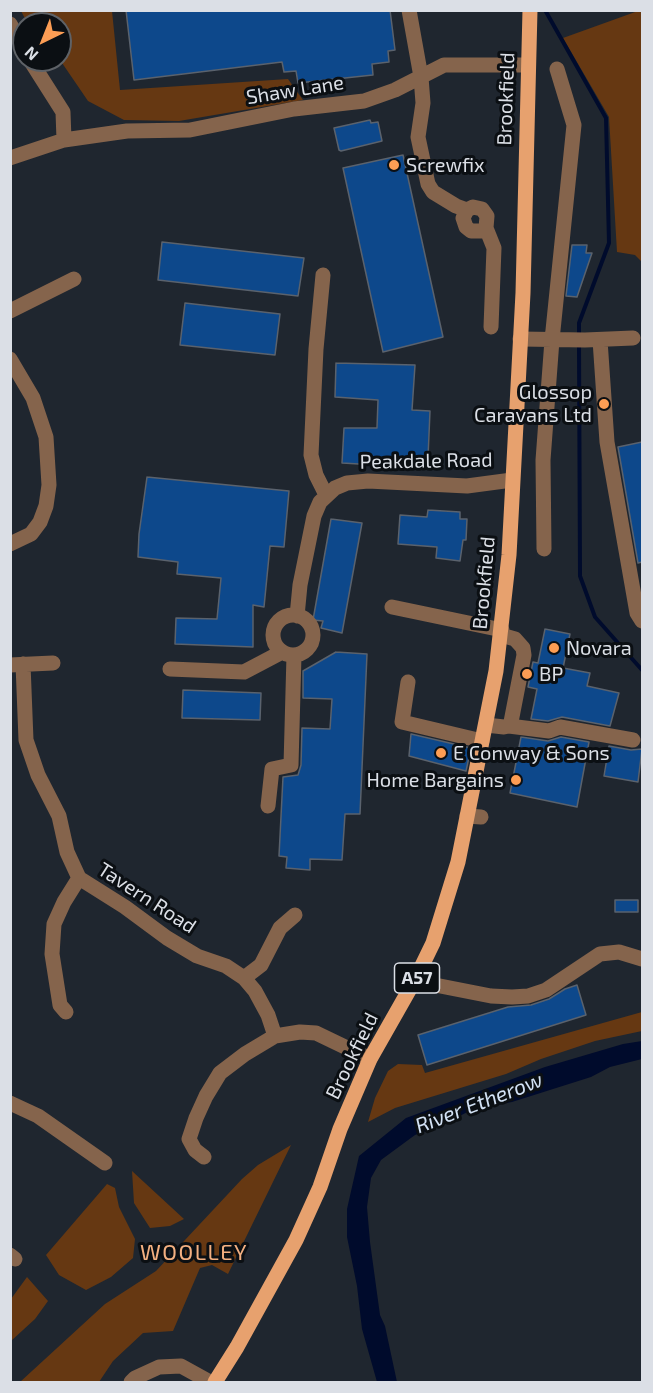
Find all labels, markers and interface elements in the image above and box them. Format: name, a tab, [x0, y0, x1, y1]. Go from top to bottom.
north arrow	[12, 12, 72, 72]
text: N	[20, 43, 41, 65]
street label: Brookfield	[492, 52, 520, 146]
street label: Shaw Lane	[245, 70, 345, 110]
place label: Screwfix	[406, 153, 485, 177]
marker: Screwfix	[387, 158, 401, 172]
place label: Glossop Caravans Ltd	[474, 380, 592, 427]
marker: Glossop Caravans Ltd	[597, 397, 611, 411]
street label: Peakdale Road	[359, 448, 493, 474]
street label: Brookfield	[468, 535, 500, 631]
place label: Novara	[566, 636, 632, 660]
marker: Novara	[547, 641, 561, 655]
place label: BP	[539, 662, 563, 686]
marker: BP	[520, 667, 534, 681]
place label: E Conway & Sons	[453, 741, 610, 765]
marker: E Conway & Sons	[434, 746, 448, 760]
place label: Home Bargains	[366, 768, 504, 792]
marker: Home Bargains	[509, 773, 523, 787]
street label: Tavern Road	[93, 857, 201, 939]
road number: A57	[394, 963, 440, 993]
street label: Brookfield	[321, 1009, 383, 1103]
water label: River Etherow	[412, 1067, 546, 1139]
district label: WOOLLEY	[140, 1240, 248, 1266]

